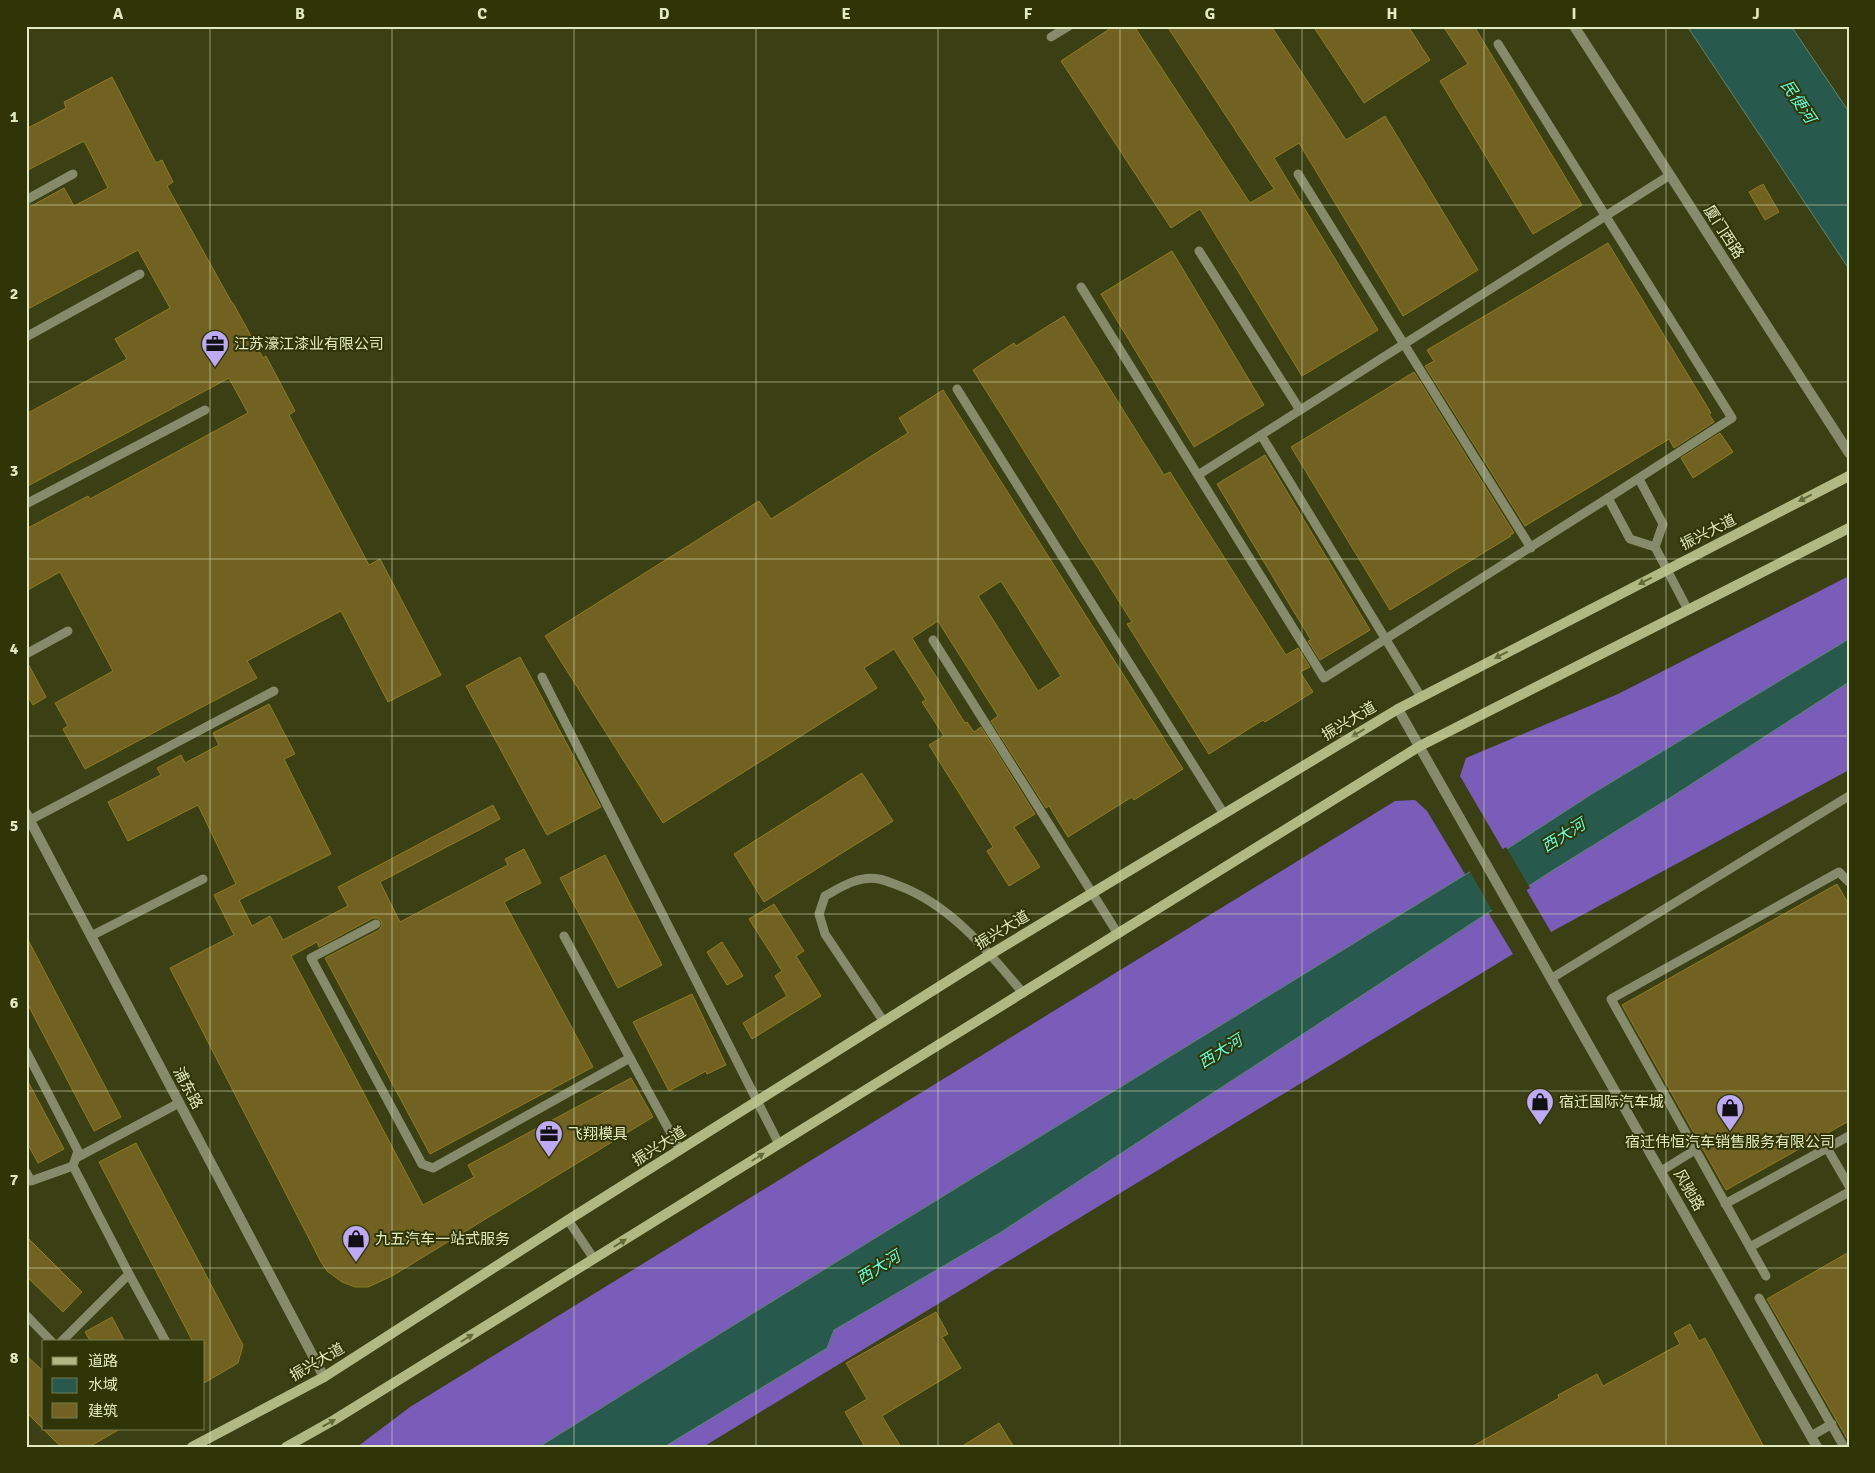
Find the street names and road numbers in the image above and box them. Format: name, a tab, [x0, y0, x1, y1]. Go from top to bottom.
street label: 厦门西路	[1700, 202, 1748, 262]
street label: 振兴大道	[1677, 510, 1739, 554]
street label: 振兴大道	[1319, 698, 1379, 744]
street label: 振兴大道	[972, 907, 1032, 953]
street label: 浦东路	[169, 1064, 207, 1112]
street label: 振兴大道	[629, 1122, 689, 1170]
street label: 风驰路	[1670, 1166, 1708, 1214]
street label: 振兴大道	[287, 1339, 347, 1385]

